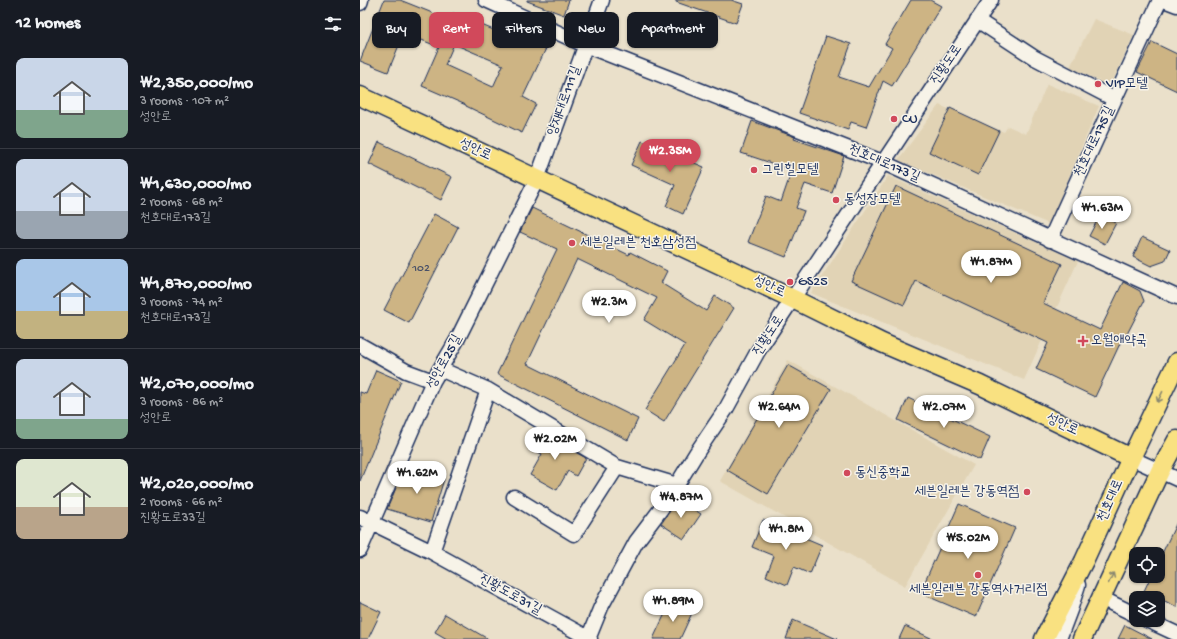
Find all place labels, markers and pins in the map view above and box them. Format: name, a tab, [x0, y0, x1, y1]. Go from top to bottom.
place label: VIP모텔	[1105, 76, 1148, 93]
marker: VIP모텔	[1093, 79, 1103, 89]
place label: CU	[902, 111, 918, 128]
marker: CU	[889, 114, 899, 124]
pin: ₩2.35M	[637, 139, 703, 173]
place label: 그린힐모텔	[762, 162, 819, 179]
marker: 그린힐모텔	[749, 165, 759, 175]
place label: 동성장모텔	[844, 192, 901, 209]
marker: 동성장모텔	[831, 195, 841, 205]
pin: ₩1.63M	[1069, 196, 1135, 230]
place label: 세븐일레븐 천호삼성점	[580, 235, 696, 252]
marker: 세븐일레븐 천호삼성점	[567, 238, 577, 248]
pin: ₩1.87M	[958, 250, 1024, 284]
place label: GS25	[798, 274, 828, 291]
marker: GS25	[785, 277, 795, 287]
pin: ₩2.3M	[581, 290, 637, 324]
place label: 오월애약국	[1091, 333, 1147, 350]
marker: 오월애약국	[1078, 336, 1088, 346]
pin: ₩2.64M	[746, 395, 812, 429]
pin: ₩2.07M	[911, 395, 977, 429]
pin: ₩2.02M	[522, 427, 588, 461]
pin: ₩1.62M	[384, 461, 450, 495]
place label: 동신중학교	[855, 465, 911, 482]
marker: 동신중학교	[842, 468, 852, 478]
place label: 세븐일레븐 강동역점	[914, 484, 1019, 501]
pin: ₩4.87M	[648, 485, 714, 519]
marker: 세븐일레븐 강동역점	[1022, 487, 1032, 497]
pin: ₩1.8M	[758, 517, 814, 551]
pin: ₩5.02M	[935, 526, 1001, 560]
marker: 세븐일레븐 강동역사거리점	[973, 570, 983, 580]
place label: 세븐일레븐 강동역사거리점	[909, 582, 1047, 599]
pin: ₩1.89M	[640, 589, 706, 623]

